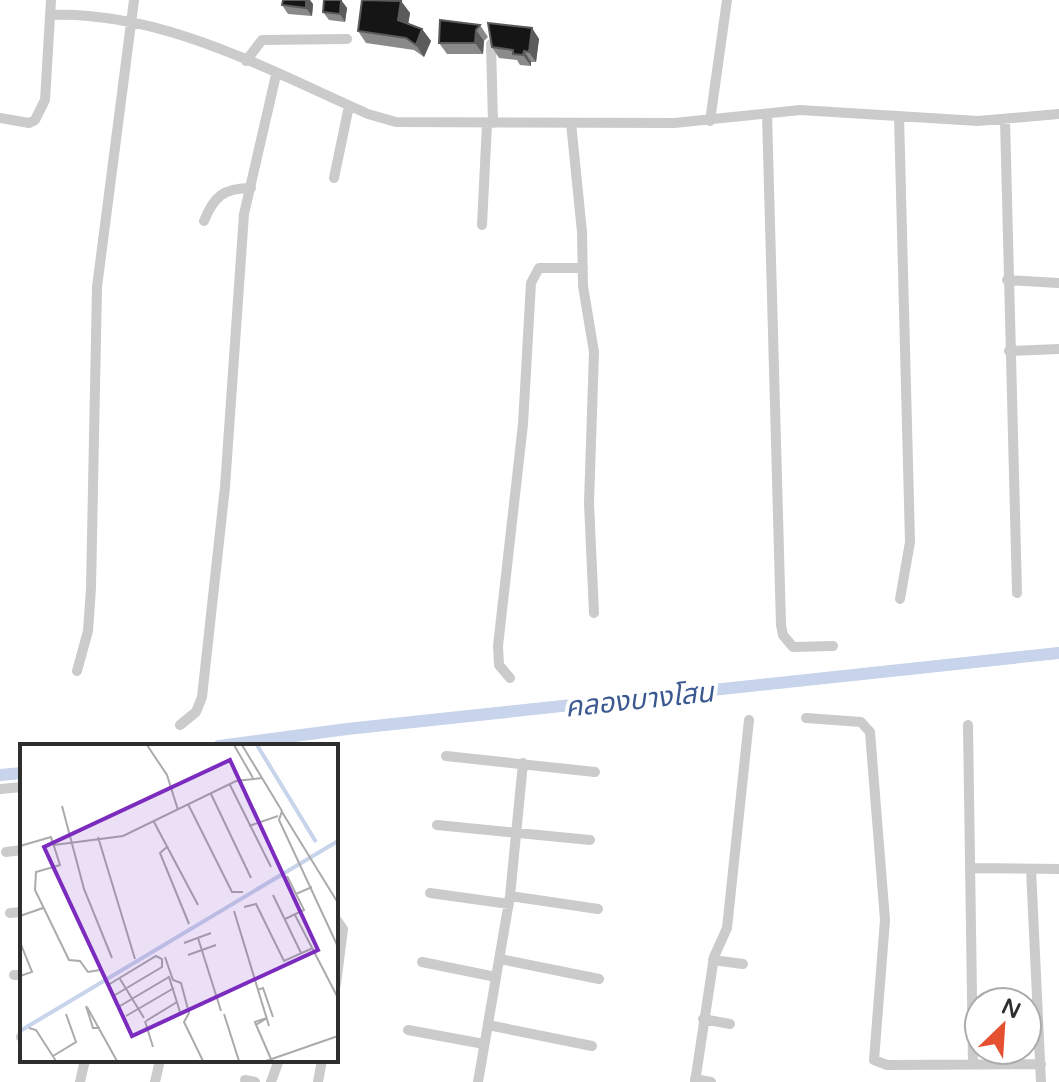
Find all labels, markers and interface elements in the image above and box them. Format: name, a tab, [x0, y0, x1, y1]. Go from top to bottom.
water label: คลองบางโสน	[563, 675, 717, 725]
inset map	[20, 744, 338, 1062]
north arrow	[963, 986, 1043, 1066]
text: N	[998, 993, 1025, 1024]

